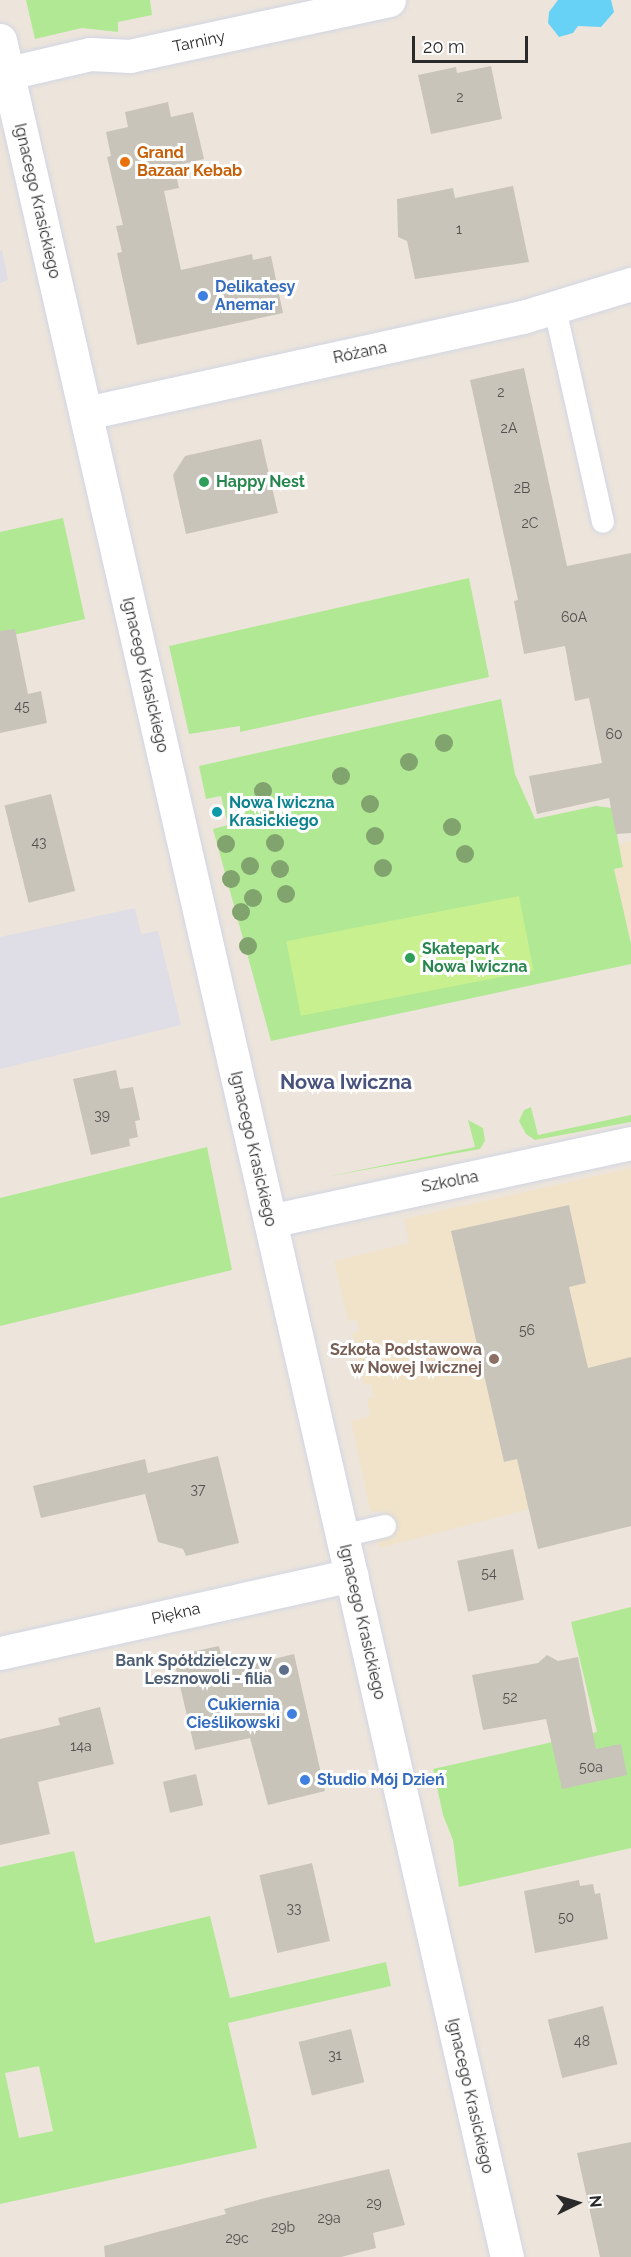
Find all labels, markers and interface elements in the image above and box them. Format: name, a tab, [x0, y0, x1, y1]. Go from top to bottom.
scale bar	[415, 24, 530, 62]
street label: Tarniny	[171, 27, 227, 57]
text: 20 m	[423, 36, 465, 57]
house number: 2	[456, 89, 464, 105]
street label: Ignacego Krasickiego	[10, 122, 64, 280]
place label: Grand Bazaar Kebab	[137, 143, 243, 181]
marker: Grand Bazaar Kebab	[118, 155, 132, 169]
house number: 1	[456, 221, 462, 237]
place label: Delikatesy Anemar	[215, 277, 295, 315]
marker: Delikatesy Anemar	[196, 289, 210, 303]
street label: Różana	[332, 338, 388, 368]
house number: 2	[497, 384, 505, 400]
house number: 2A	[501, 420, 517, 436]
place label: Happy Nest	[216, 472, 305, 492]
marker: Happy Nest	[197, 475, 211, 489]
house number: 2B	[514, 480, 530, 496]
house number: 2C	[522, 515, 538, 531]
street label: Ignacego Krasickiego	[118, 596, 172, 754]
house number: 60A	[561, 609, 587, 625]
house number: 45	[14, 698, 30, 714]
house number: 60	[605, 726, 623, 742]
place label: Nowa Iwiczna Krasickiego	[229, 793, 335, 831]
marker: Nowa Iwiczna Krasickiego	[210, 805, 224, 819]
house number: 43	[31, 834, 47, 850]
place label: Skatepark Nowa Iwiczna	[422, 939, 528, 977]
marker: Skatepark Nowa Iwiczna	[403, 951, 417, 965]
street label: Ignacego Krasickiego	[226, 1070, 280, 1228]
district label: Nowa Iwiczna	[280, 1070, 412, 1094]
house number: 39	[94, 1107, 110, 1123]
street label: Szkolna	[420, 1167, 480, 1197]
house number: 56	[519, 1322, 535, 1338]
place label: Szkoła Podstawowa w Nowej Iwicznej	[330, 1340, 482, 1378]
marker: Szkoła Podstawowa w Nowej Iwicznej	[487, 1352, 501, 1366]
house number: 37	[191, 1481, 205, 1497]
street label: Ignacego Krasickiego	[335, 1543, 389, 1701]
house number: 54	[481, 1565, 497, 1581]
street label: Piękna	[150, 1599, 202, 1629]
place label: Bank Spółdzielczy w Lesznowoli - filia	[114, 1651, 272, 1689]
marker: Bank Spółdzielczy w Lesznowoli - filia	[277, 1663, 291, 1677]
house number: 52	[503, 1689, 517, 1705]
place label: Cukiernia Cieślikowski	[186, 1695, 280, 1733]
marker: Cukiernia Cieślikowski	[285, 1707, 299, 1721]
house number: 14a	[70, 1738, 92, 1754]
house number: 50a	[579, 1759, 603, 1775]
place label: Studio Mój Dzień	[317, 1770, 445, 1790]
marker: Studio Mój Dzień	[298, 1773, 312, 1787]
house number: 33	[287, 1900, 301, 1916]
house number: 50	[558, 1909, 574, 1925]
street label: Ignacego Krasickiego	[443, 2017, 497, 2175]
house number: 48	[574, 2033, 590, 2049]
house number: 31	[328, 2047, 342, 2063]
north arrow	[547, 2173, 607, 2233]
text: N	[585, 2194, 605, 2208]
house number: 29	[366, 2195, 382, 2211]
house number: 29a	[317, 2210, 341, 2226]
house number: 29b	[271, 2219, 295, 2235]
house number: 29c	[225, 2230, 249, 2246]

